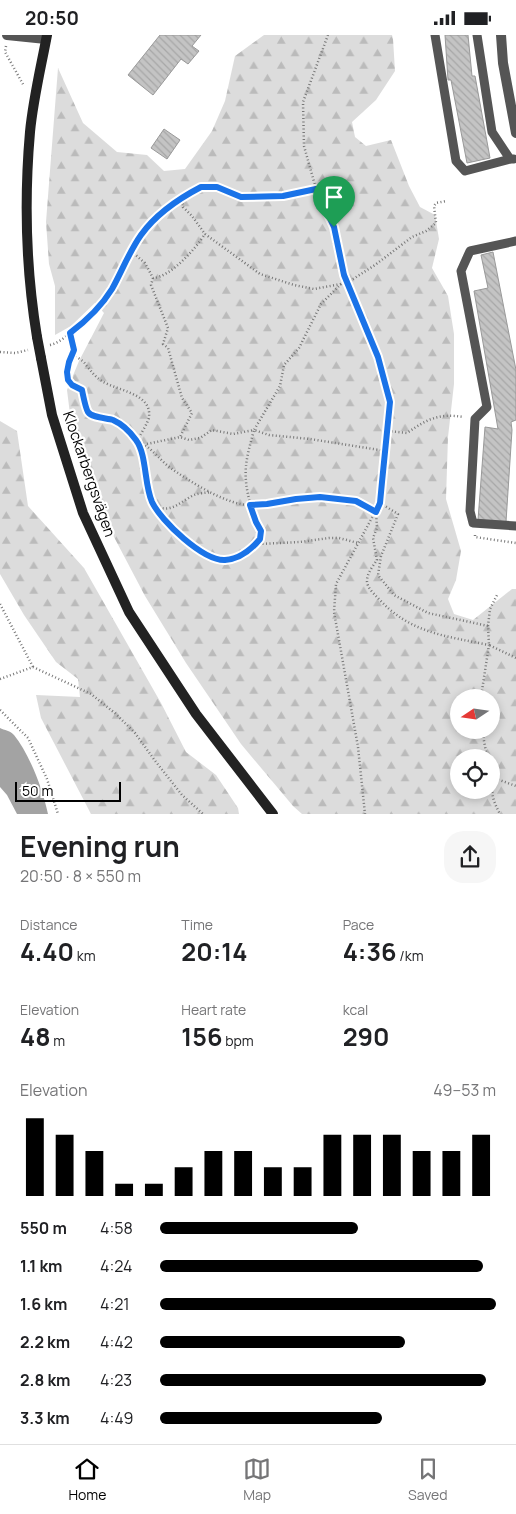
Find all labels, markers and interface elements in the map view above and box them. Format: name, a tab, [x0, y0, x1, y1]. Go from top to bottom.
text: 20:50	[25, 5, 79, 31]
pin	[313, 176, 355, 227]
icon: arrive	[320, 183, 348, 211]
street label: Klockarbergsvägen	[58, 408, 121, 540]
north arrow	[450, 689, 500, 739]
map controls	[450, 689, 500, 799]
button: locate	[450, 749, 500, 799]
scale bar	[15, 779, 121, 802]
text: 50 m	[22, 781, 53, 800]
text: Evening run	[20, 827, 180, 865]
button: share	[444, 831, 496, 883]
text: 20:50 · 8 × 550 m	[20, 865, 141, 887]
text: Distance	[20, 915, 77, 934]
text: Time	[181, 915, 213, 934]
text: Pace	[343, 915, 374, 934]
text: 4.40	[20, 934, 74, 969]
text: 20:14	[181, 934, 247, 969]
text: 4:36	[343, 934, 397, 969]
text: km	[74, 946, 96, 965]
text: /km	[397, 946, 424, 965]
text: Elevation	[20, 1000, 79, 1019]
text: Heart rate	[181, 1000, 246, 1019]
text: kcal	[343, 1000, 368, 1019]
text: 48	[20, 1019, 51, 1054]
text: 156	[181, 1019, 222, 1054]
text: 290	[343, 1019, 390, 1054]
text: m	[51, 1031, 65, 1050]
text: bpm	[222, 1031, 254, 1050]
text: Elevation	[20, 1079, 88, 1101]
text: 49–53 m	[433, 1079, 496, 1101]
text: 550 m	[20, 1217, 67, 1239]
text: 4:58	[100, 1217, 133, 1239]
text: 1.1 km	[20, 1255, 63, 1277]
text: 4:24	[100, 1255, 132, 1277]
text: 1.6 km	[20, 1293, 67, 1315]
text: 4:21	[100, 1293, 130, 1315]
text: 2.2 km	[20, 1331, 70, 1353]
text: 4:42	[100, 1331, 133, 1353]
text: 2.8 km	[20, 1369, 70, 1391]
text: 4:23	[100, 1369, 132, 1391]
text: 3.3 km	[20, 1407, 70, 1429]
text: 4:49	[100, 1407, 133, 1429]
tab: Home	[68, 1455, 106, 1504]
tab: Map	[243, 1455, 271, 1504]
tab: Saved	[408, 1455, 448, 1504]

